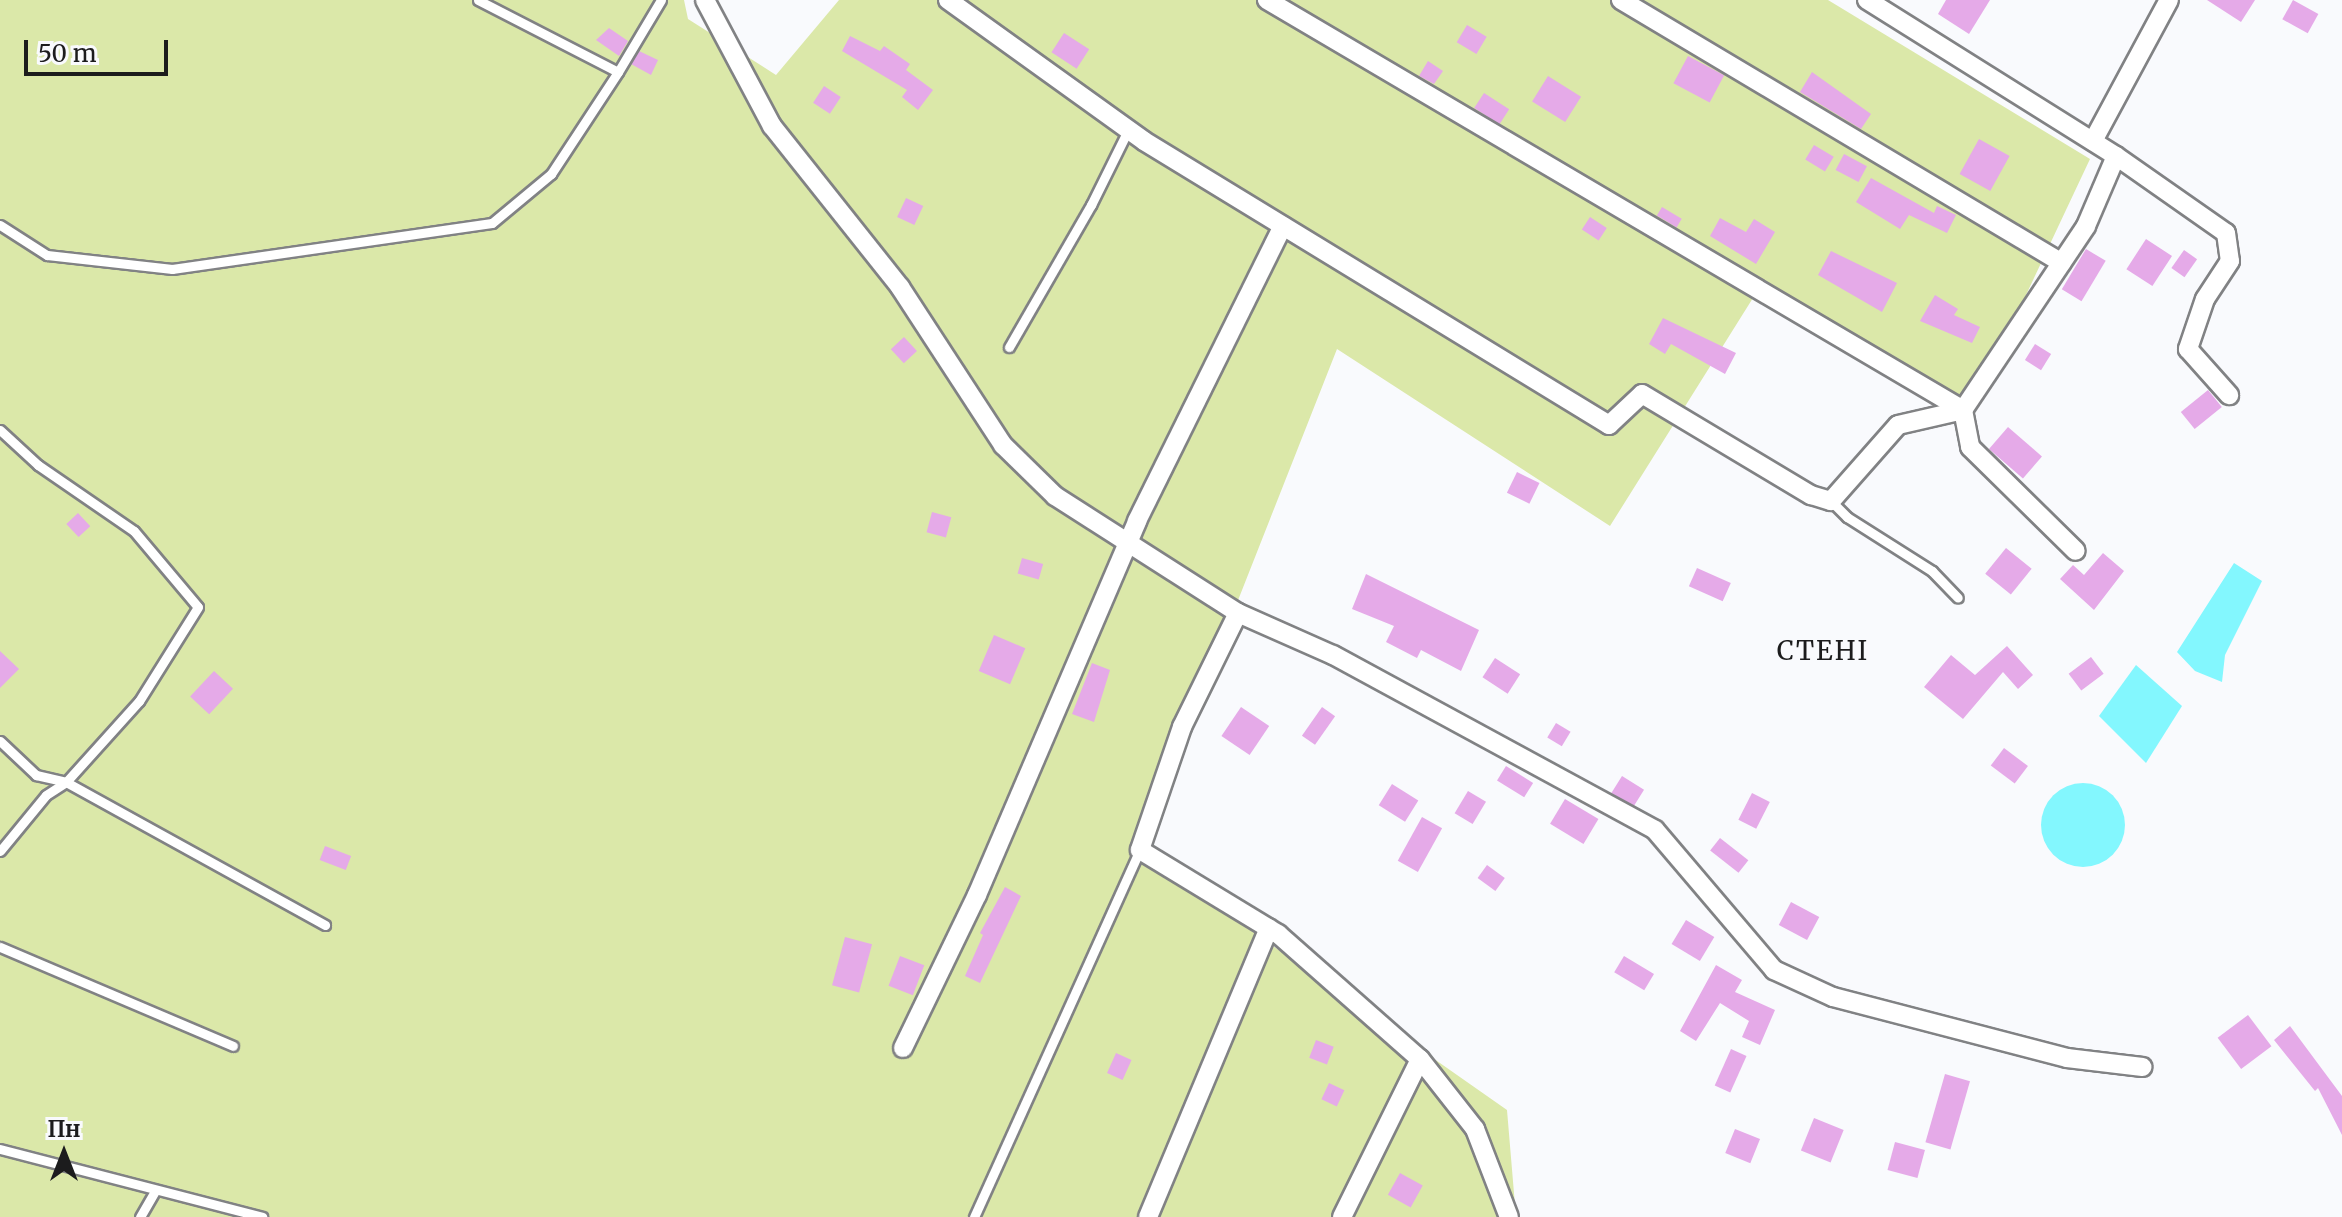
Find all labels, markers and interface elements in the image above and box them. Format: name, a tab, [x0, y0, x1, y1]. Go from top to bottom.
scale bar	[28, 24, 172, 74]
text: 50 m	[38, 38, 97, 69]
district label: СТЕНІ	[1777, 635, 1869, 667]
north arrow	[24, 1113, 104, 1193]
text: Пн	[47, 1115, 81, 1143]

